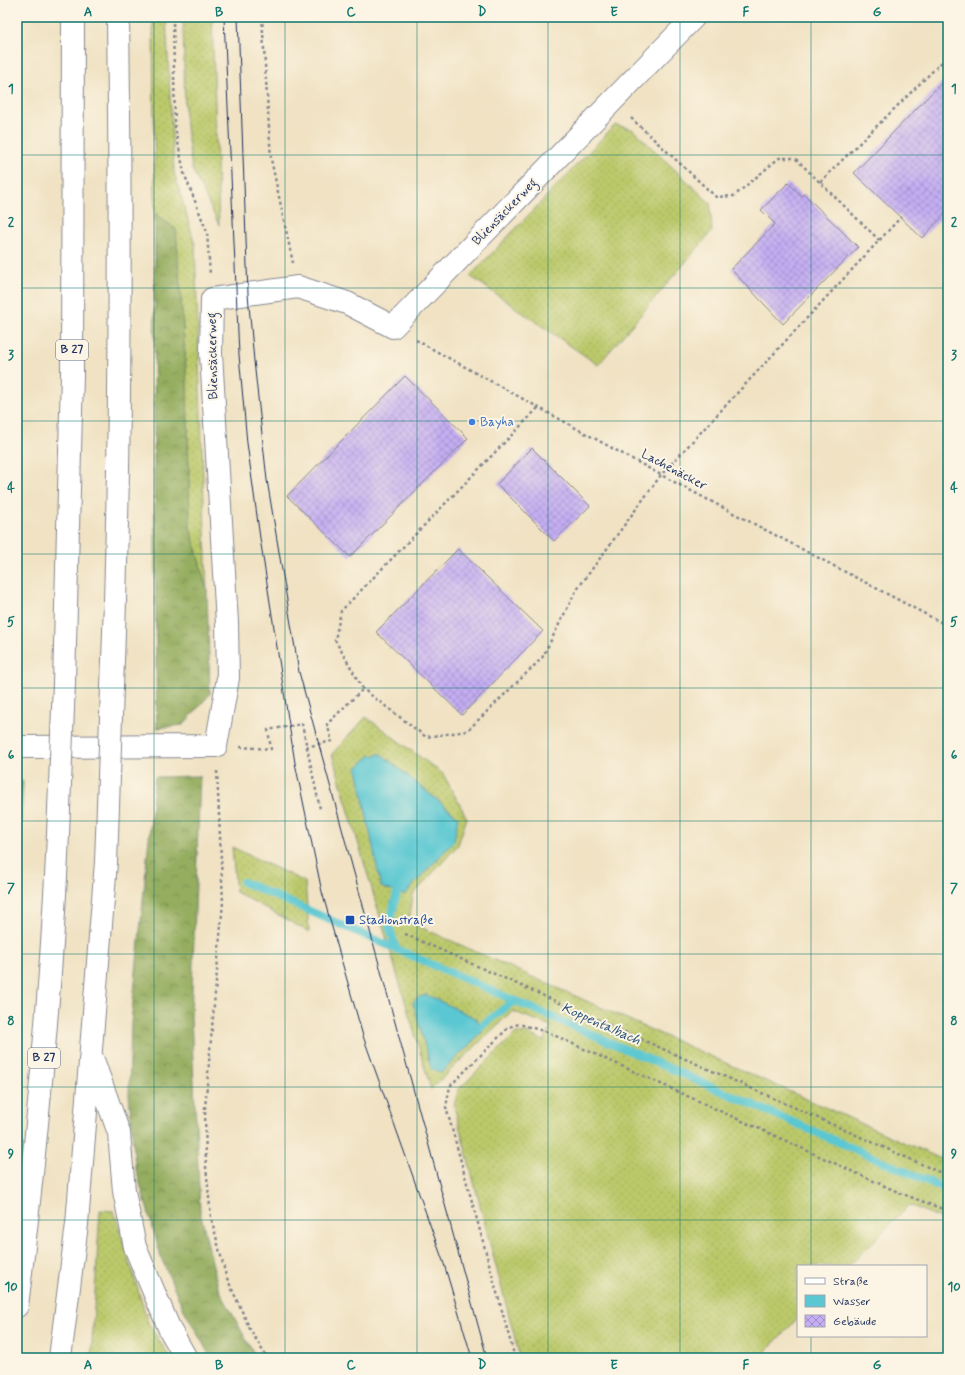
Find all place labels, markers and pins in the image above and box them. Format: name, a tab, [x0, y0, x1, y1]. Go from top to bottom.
place label: Bayha	[480, 414, 514, 431]
marker: Bayha	[467, 417, 477, 427]
place label: Stadionstraße	[359, 912, 434, 929]
marker: Stadionstraße	[344, 914, 356, 926]

